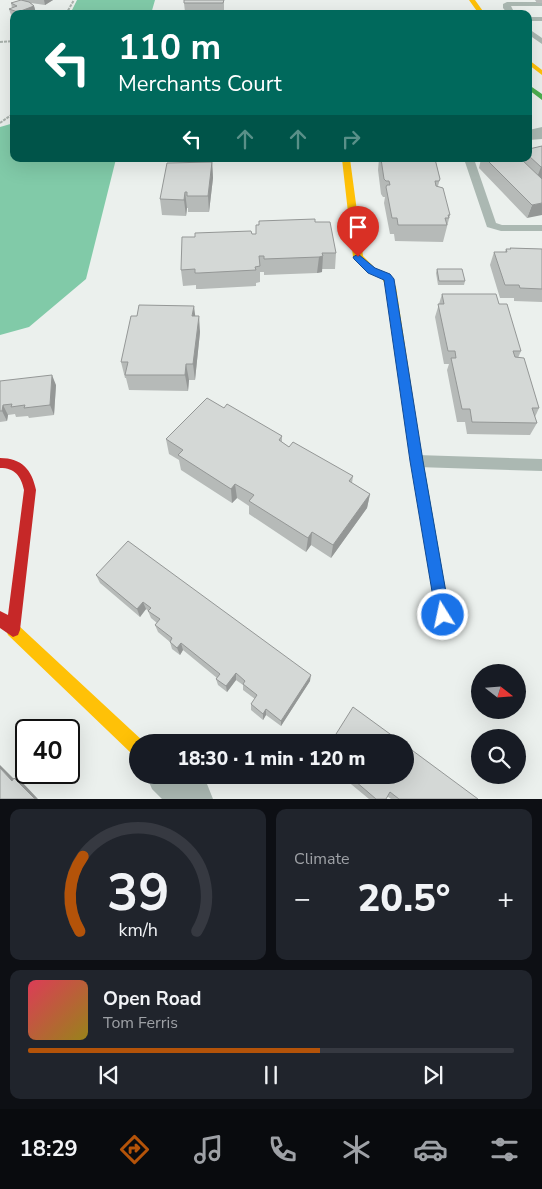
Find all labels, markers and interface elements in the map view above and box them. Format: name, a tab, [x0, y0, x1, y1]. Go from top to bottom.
text: 110 m	[118, 24, 221, 71]
icon: left	[35, 30, 100, 95]
text: Merchants Court	[118, 69, 282, 99]
icon: left	[178, 125, 206, 153]
icon: ahead	[231, 125, 259, 153]
icon: ahead	[284, 125, 312, 153]
icon: right	[337, 125, 365, 153]
pin	[337, 206, 379, 257]
icon: arrive	[344, 213, 372, 241]
position arrow	[416, 588, 468, 640]
north arrow	[471, 664, 526, 719]
map controls	[471, 664, 526, 784]
speed limit sign: 40	[15, 719, 80, 784]
button: search	[471, 729, 526, 784]
text: 18:30 · 1 min · 120 m	[178, 746, 365, 772]
text: Climate	[294, 848, 349, 870]
text: 39	[107, 857, 169, 928]
text: 20.5°	[358, 873, 450, 924]
text: −	[294, 880, 311, 918]
text: +	[497, 880, 514, 918]
text: km/h	[118, 918, 158, 942]
text: Open Road	[103, 986, 201, 1012]
text: Tom Ferris	[103, 1012, 178, 1034]
icon: previous	[95, 1061, 123, 1089]
icon: pause	[257, 1061, 285, 1089]
icon: next	[419, 1061, 447, 1089]
icon: directions	[117, 1132, 152, 1167]
icon: music	[191, 1132, 226, 1167]
icon: phone	[265, 1132, 300, 1167]
icon: climate	[339, 1132, 374, 1167]
icon: car	[413, 1132, 448, 1167]
icon: filters	[487, 1132, 522, 1167]
text: 18:29	[20, 1134, 78, 1164]

